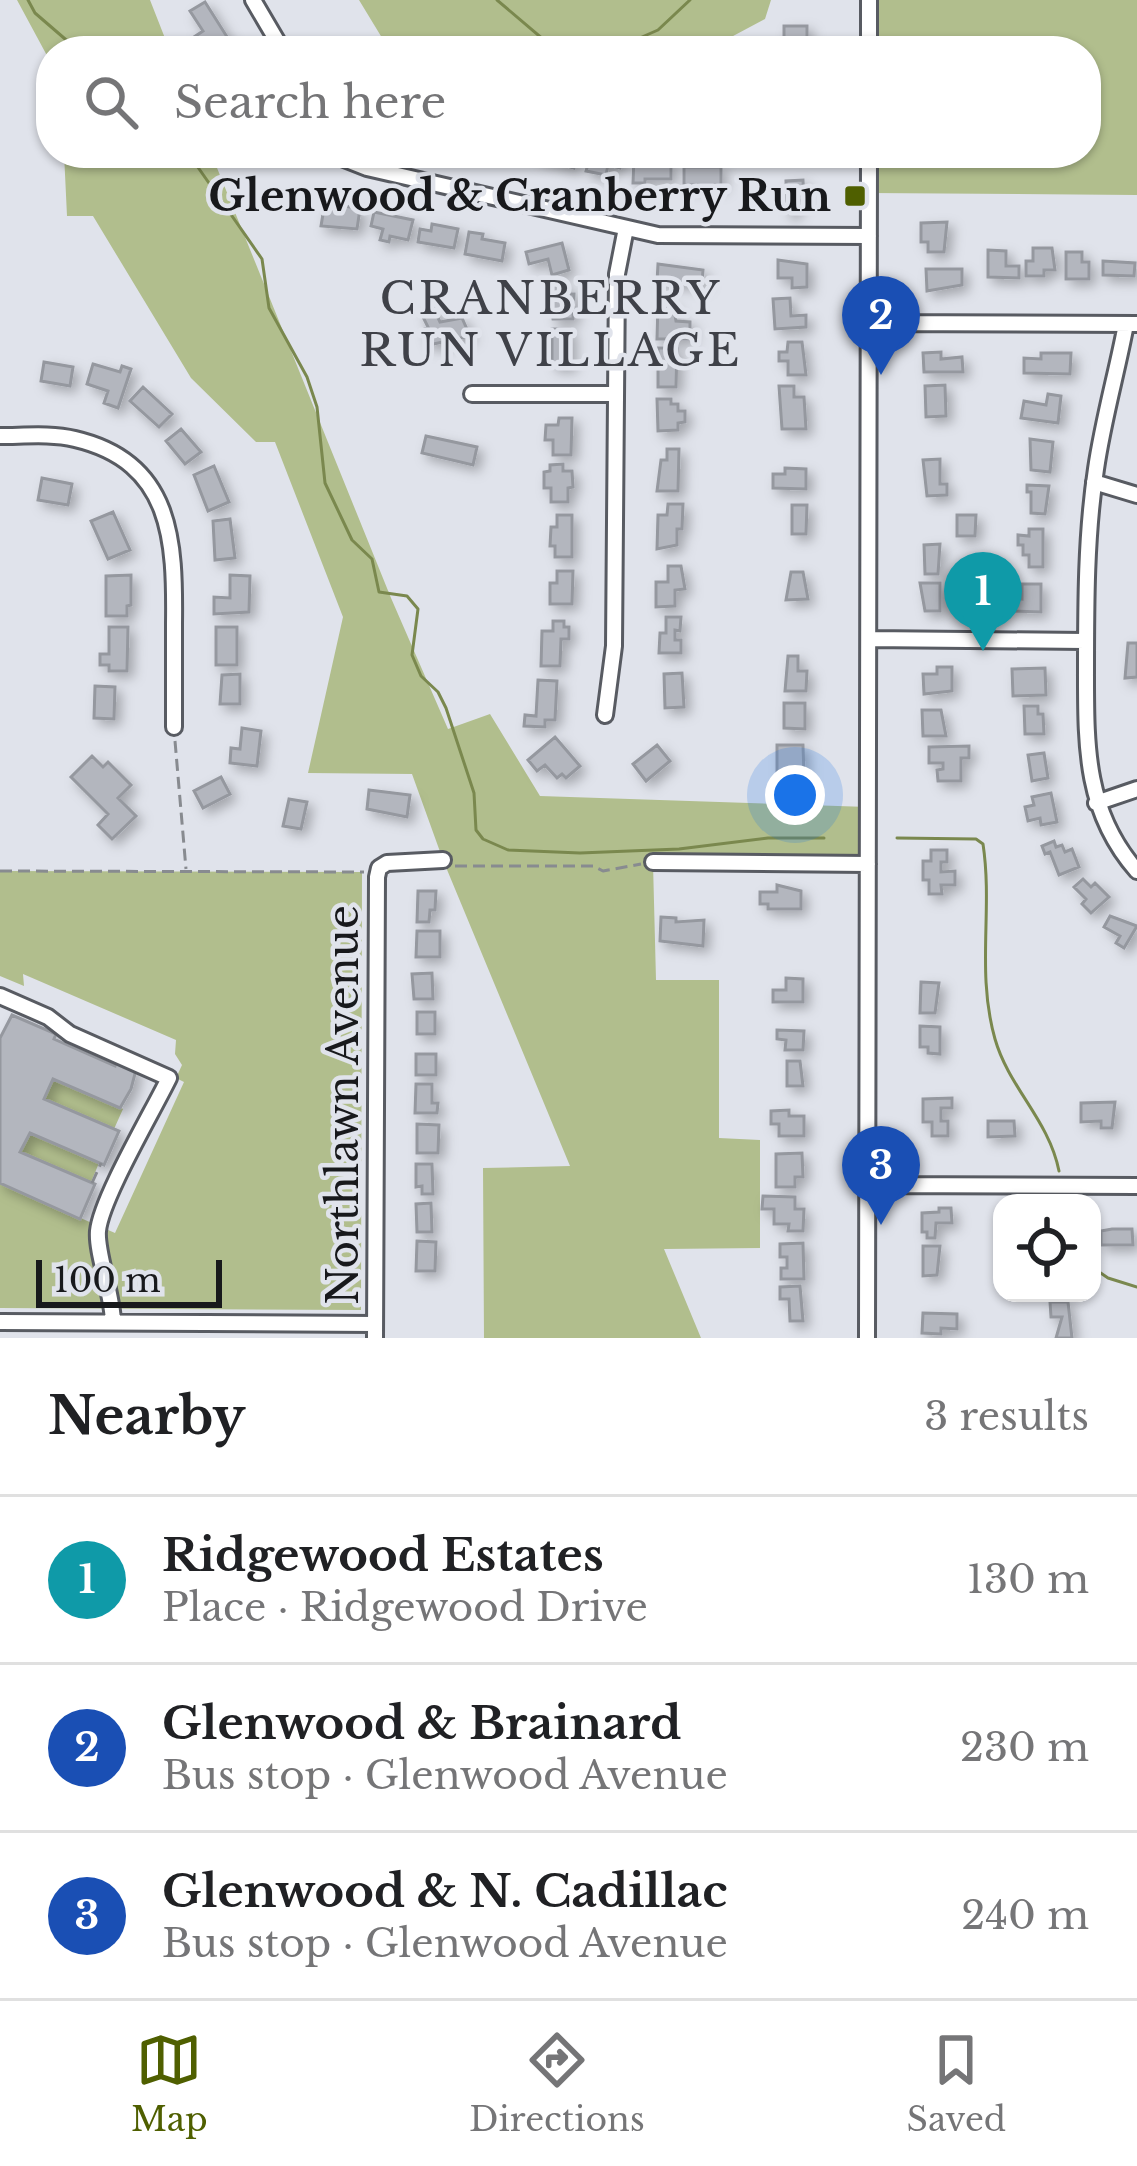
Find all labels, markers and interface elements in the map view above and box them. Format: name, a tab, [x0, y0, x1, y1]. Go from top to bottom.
search box	[36, 36, 1101, 168]
icon: search	[78, 69, 144, 135]
text: Search here	[174, 74, 446, 130]
place label: Glenwood & Cranberry Run	[208, 170, 831, 222]
marker: Glenwood & Cranberry Run	[842, 183, 868, 209]
district label: CRANBERRY RUN VILLAGE	[360, 270, 742, 378]
pin: 2	[842, 276, 920, 375]
pin: 1	[944, 552, 1022, 651]
your location	[765, 765, 825, 825]
street label: Northlawn Avenue	[317, 905, 369, 1305]
pin: 3	[842, 1126, 920, 1225]
map controls	[993, 1194, 1101, 1302]
button: locate	[993, 1194, 1101, 1302]
scale bar	[36, 1254, 222, 1307]
text: 100 m	[54, 1260, 161, 1301]
text: Nearby	[48, 1385, 245, 1448]
text: 3 results	[924, 1392, 1089, 1441]
text: Ridgewood Estates	[162, 1527, 604, 1583]
text: 1	[78, 1555, 96, 1604]
text: 130 m	[967, 1555, 1089, 1604]
text: Place · Ridgewood Drive	[162, 1583, 648, 1632]
text: Glenwood & Brainard	[162, 1695, 682, 1751]
text: 2	[74, 1723, 100, 1772]
text: 230 m	[960, 1723, 1089, 1772]
text: Bus stop · Glenwood Avenue	[162, 1751, 728, 1800]
text: Glenwood & N. Cadillac	[162, 1863, 728, 1919]
text: 3	[75, 1891, 99, 1940]
text: 240 m	[961, 1891, 1089, 1940]
text: Bus stop · Glenwood Avenue	[162, 1919, 728, 1968]
tab: Map	[131, 2027, 208, 2140]
tab: Directions	[469, 2027, 645, 2140]
tab: Saved	[907, 2027, 1006, 2140]

